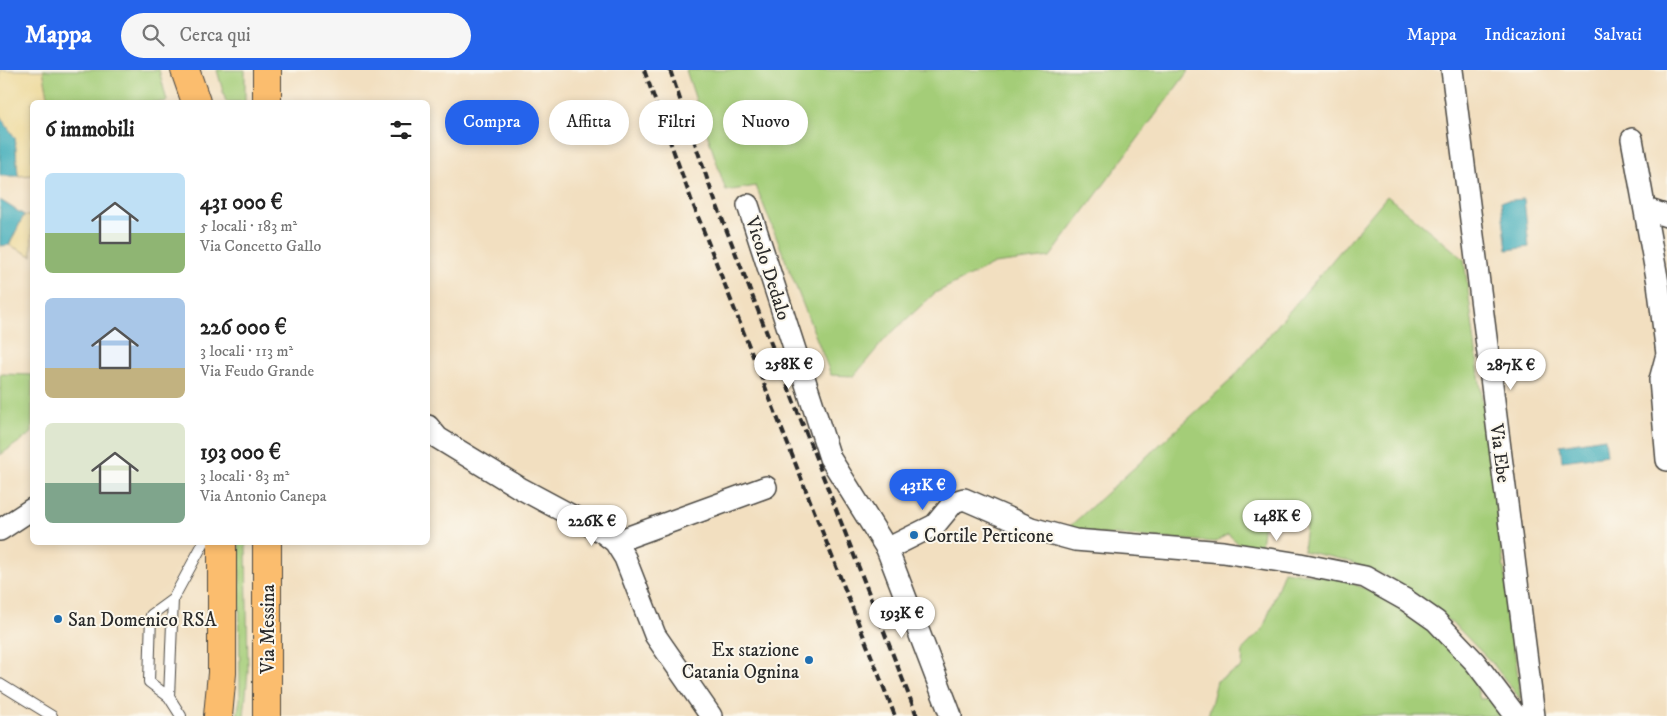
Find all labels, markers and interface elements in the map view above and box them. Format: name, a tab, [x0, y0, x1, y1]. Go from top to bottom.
search box	[121, 13, 471, 58]
text: Mappa	[25, 20, 91, 50]
icon: search	[139, 21, 167, 49]
text: Cerca qui	[179, 24, 251, 47]
text: Mappa	[1407, 24, 1457, 46]
text: Indicazioni	[1485, 24, 1566, 46]
text: Salvati	[1594, 24, 1642, 46]
chip: Compra	[445, 100, 539, 145]
chip: Affitta	[549, 100, 629, 145]
chip: Filtri	[639, 100, 713, 145]
chip: Nuovo	[723, 100, 808, 145]
icon: filters	[387, 116, 415, 144]
text: 6 immobili	[45, 117, 135, 143]
text: 431 000 €	[200, 190, 283, 216]
icon: home	[85, 193, 145, 253]
street label: Vicolo Dedalo	[740, 213, 795, 323]
text: 5 locali · 183 m²	[200, 216, 297, 236]
text: Via Concetto Gallo	[200, 236, 321, 256]
text: 226 000 €	[200, 315, 287, 341]
icon: home	[85, 318, 145, 378]
text: 3 locali · 113 m²	[200, 341, 293, 361]
pin: 258K €	[748, 348, 830, 390]
pin: 287K €	[1470, 348, 1552, 391]
text: 258K €	[765, 354, 813, 374]
text: 287K €	[1487, 355, 1535, 375]
text: Via Feudo Grande	[200, 361, 314, 381]
street label: Via Ebe	[1484, 421, 1515, 484]
text: 193 000 €	[200, 440, 281, 466]
icon: home	[85, 443, 145, 503]
text: 3 locali · 83 m²	[200, 466, 289, 486]
pin: 431K €	[882, 468, 964, 511]
text: 431K €	[900, 475, 946, 495]
text: Via Antonio Canepa	[200, 486, 327, 506]
pin: 148K €	[1236, 500, 1318, 542]
pin: 226K €	[551, 504, 633, 547]
text: 148K €	[1253, 506, 1301, 526]
text: 226K €	[568, 511, 616, 531]
place label: Cortile Perticone	[924, 525, 1053, 548]
marker: Cortile Perticone	[908, 529, 920, 541]
street label: Via Messina	[257, 584, 280, 675]
pin: 193K €	[861, 596, 943, 639]
text: 193K €	[880, 603, 924, 623]
place label: San Domenico RSA	[68, 609, 217, 632]
marker: San Domenico RSA	[52, 613, 64, 625]
place label: Ex stazione Catania Ognina	[682, 639, 799, 684]
marker: Ex stazione Catania Ognina	[803, 654, 815, 666]

